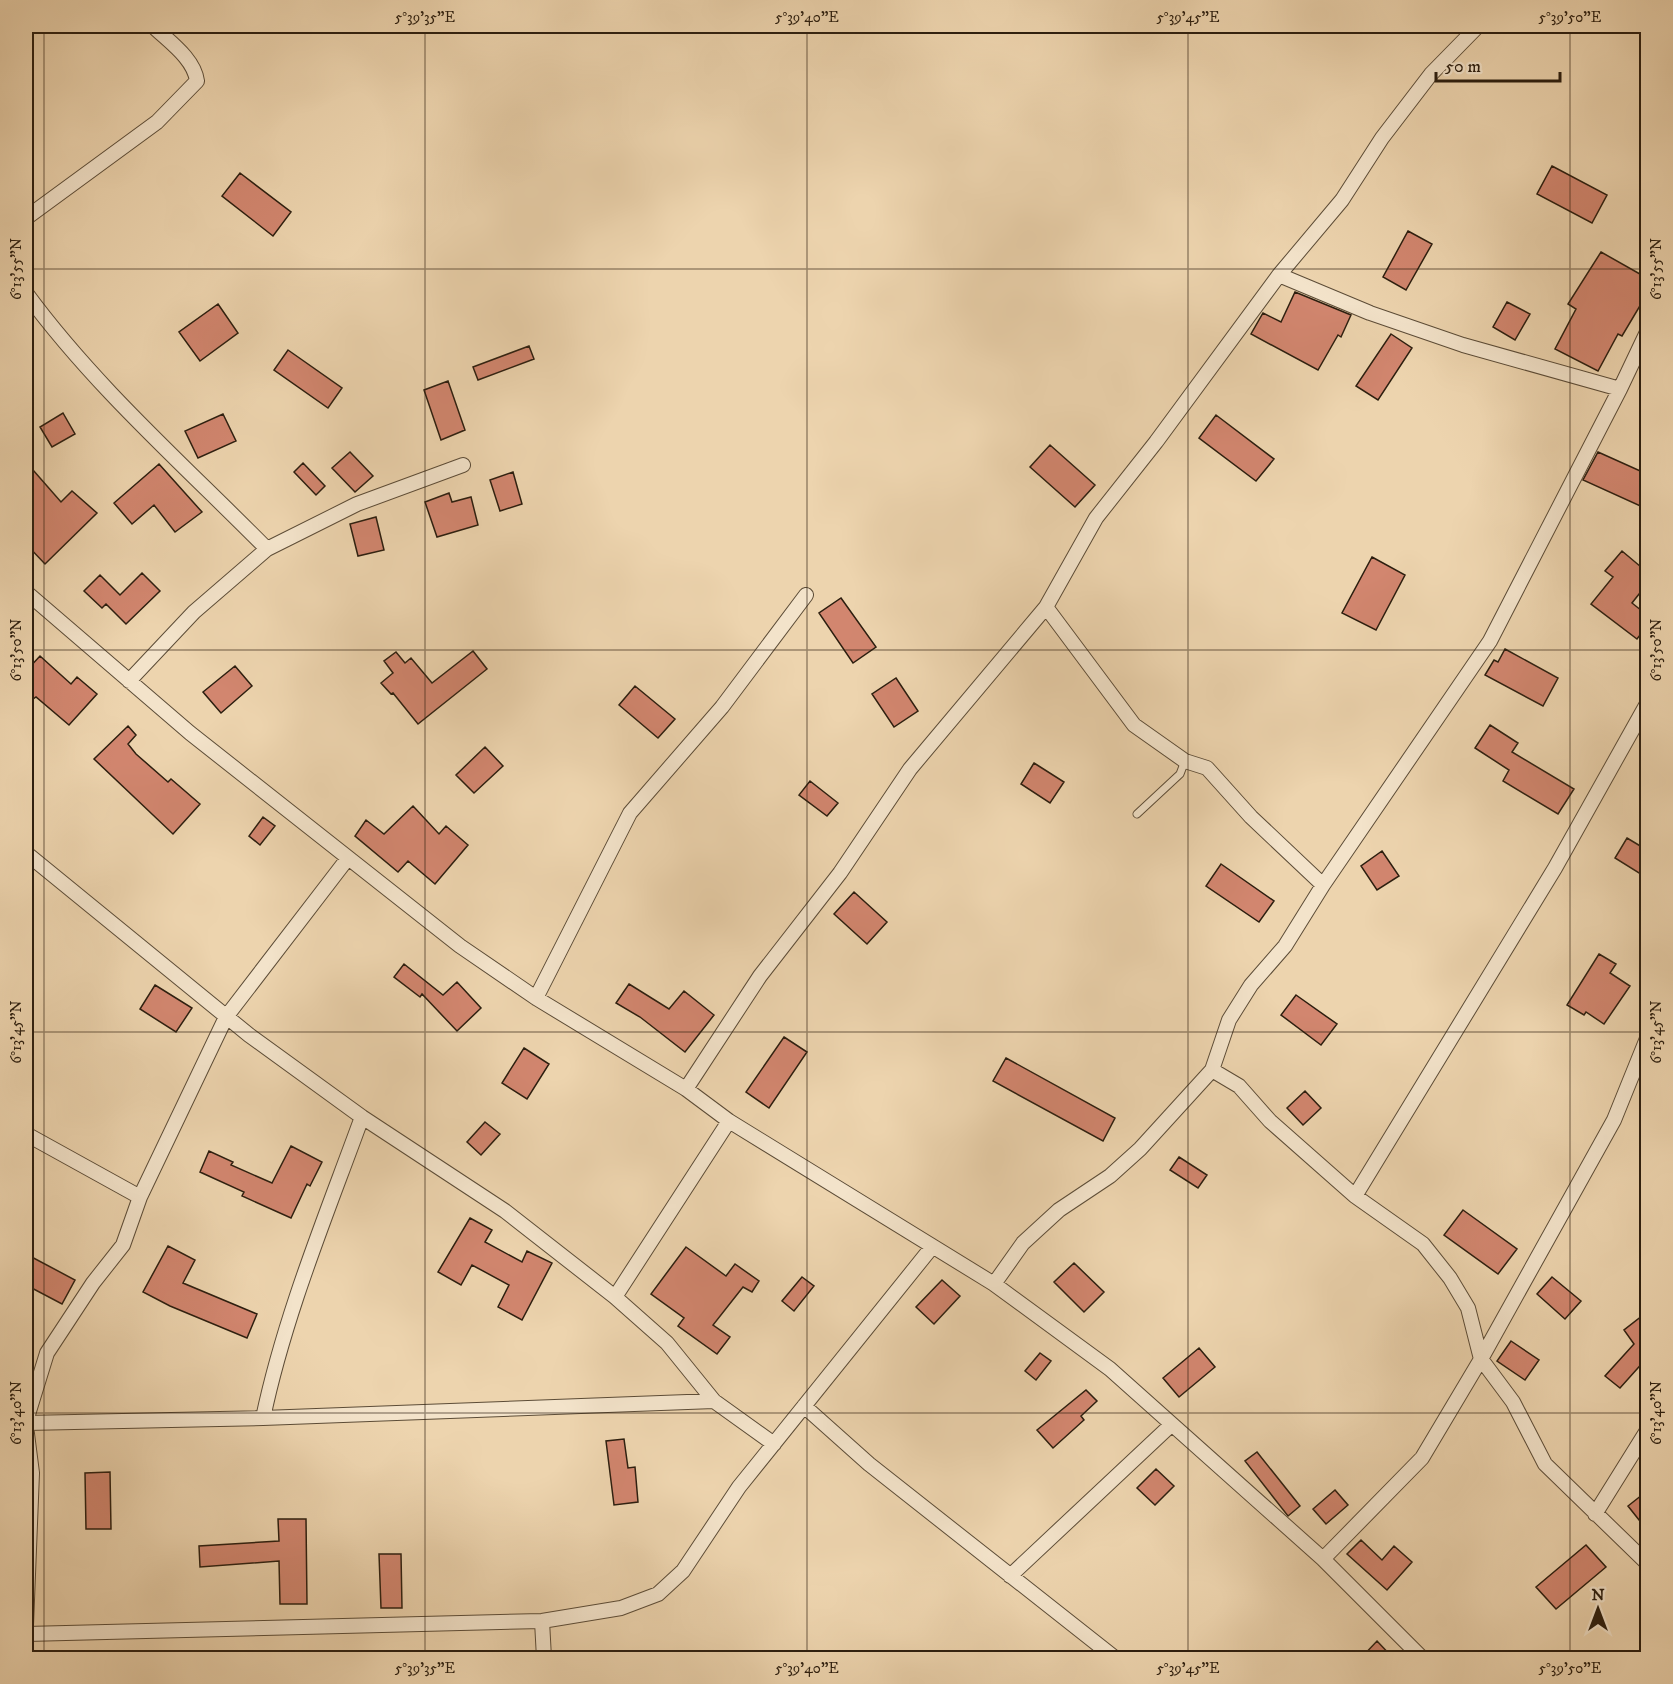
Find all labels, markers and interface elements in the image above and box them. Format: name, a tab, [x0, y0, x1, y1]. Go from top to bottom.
text: 5°39'35"E	[395, 8, 456, 27]
text: 5°39'40"E	[775, 8, 839, 27]
text: 5°39'45"E	[1156, 8, 1220, 27]
text: 5°39'50"E	[1539, 8, 1602, 27]
scale bar	[1436, 45, 1560, 83]
text: 50 m	[1445, 56, 1481, 78]
text: 6°13'55"N	[7, 238, 26, 300]
text: 6°13'55"N	[1647, 238, 1666, 300]
text: 6°13'50"N	[7, 619, 26, 681]
text: 6°13'50"N	[1647, 619, 1666, 681]
text: 6°13'45"N	[7, 1000, 26, 1064]
text: 6°13'45"N	[1647, 1000, 1666, 1064]
text: 6°13'40"N	[7, 1381, 26, 1445]
text: 6°13'40"N	[1647, 1381, 1666, 1445]
north arrow	[1568, 1579, 1628, 1639]
text: N	[1591, 1585, 1605, 1605]
text: 5°39'35"E	[395, 1659, 456, 1678]
text: 5°39'40"E	[775, 1659, 839, 1678]
text: 5°39'45"E	[1156, 1659, 1220, 1678]
text: 5°39'50"E	[1539, 1659, 1602, 1678]

